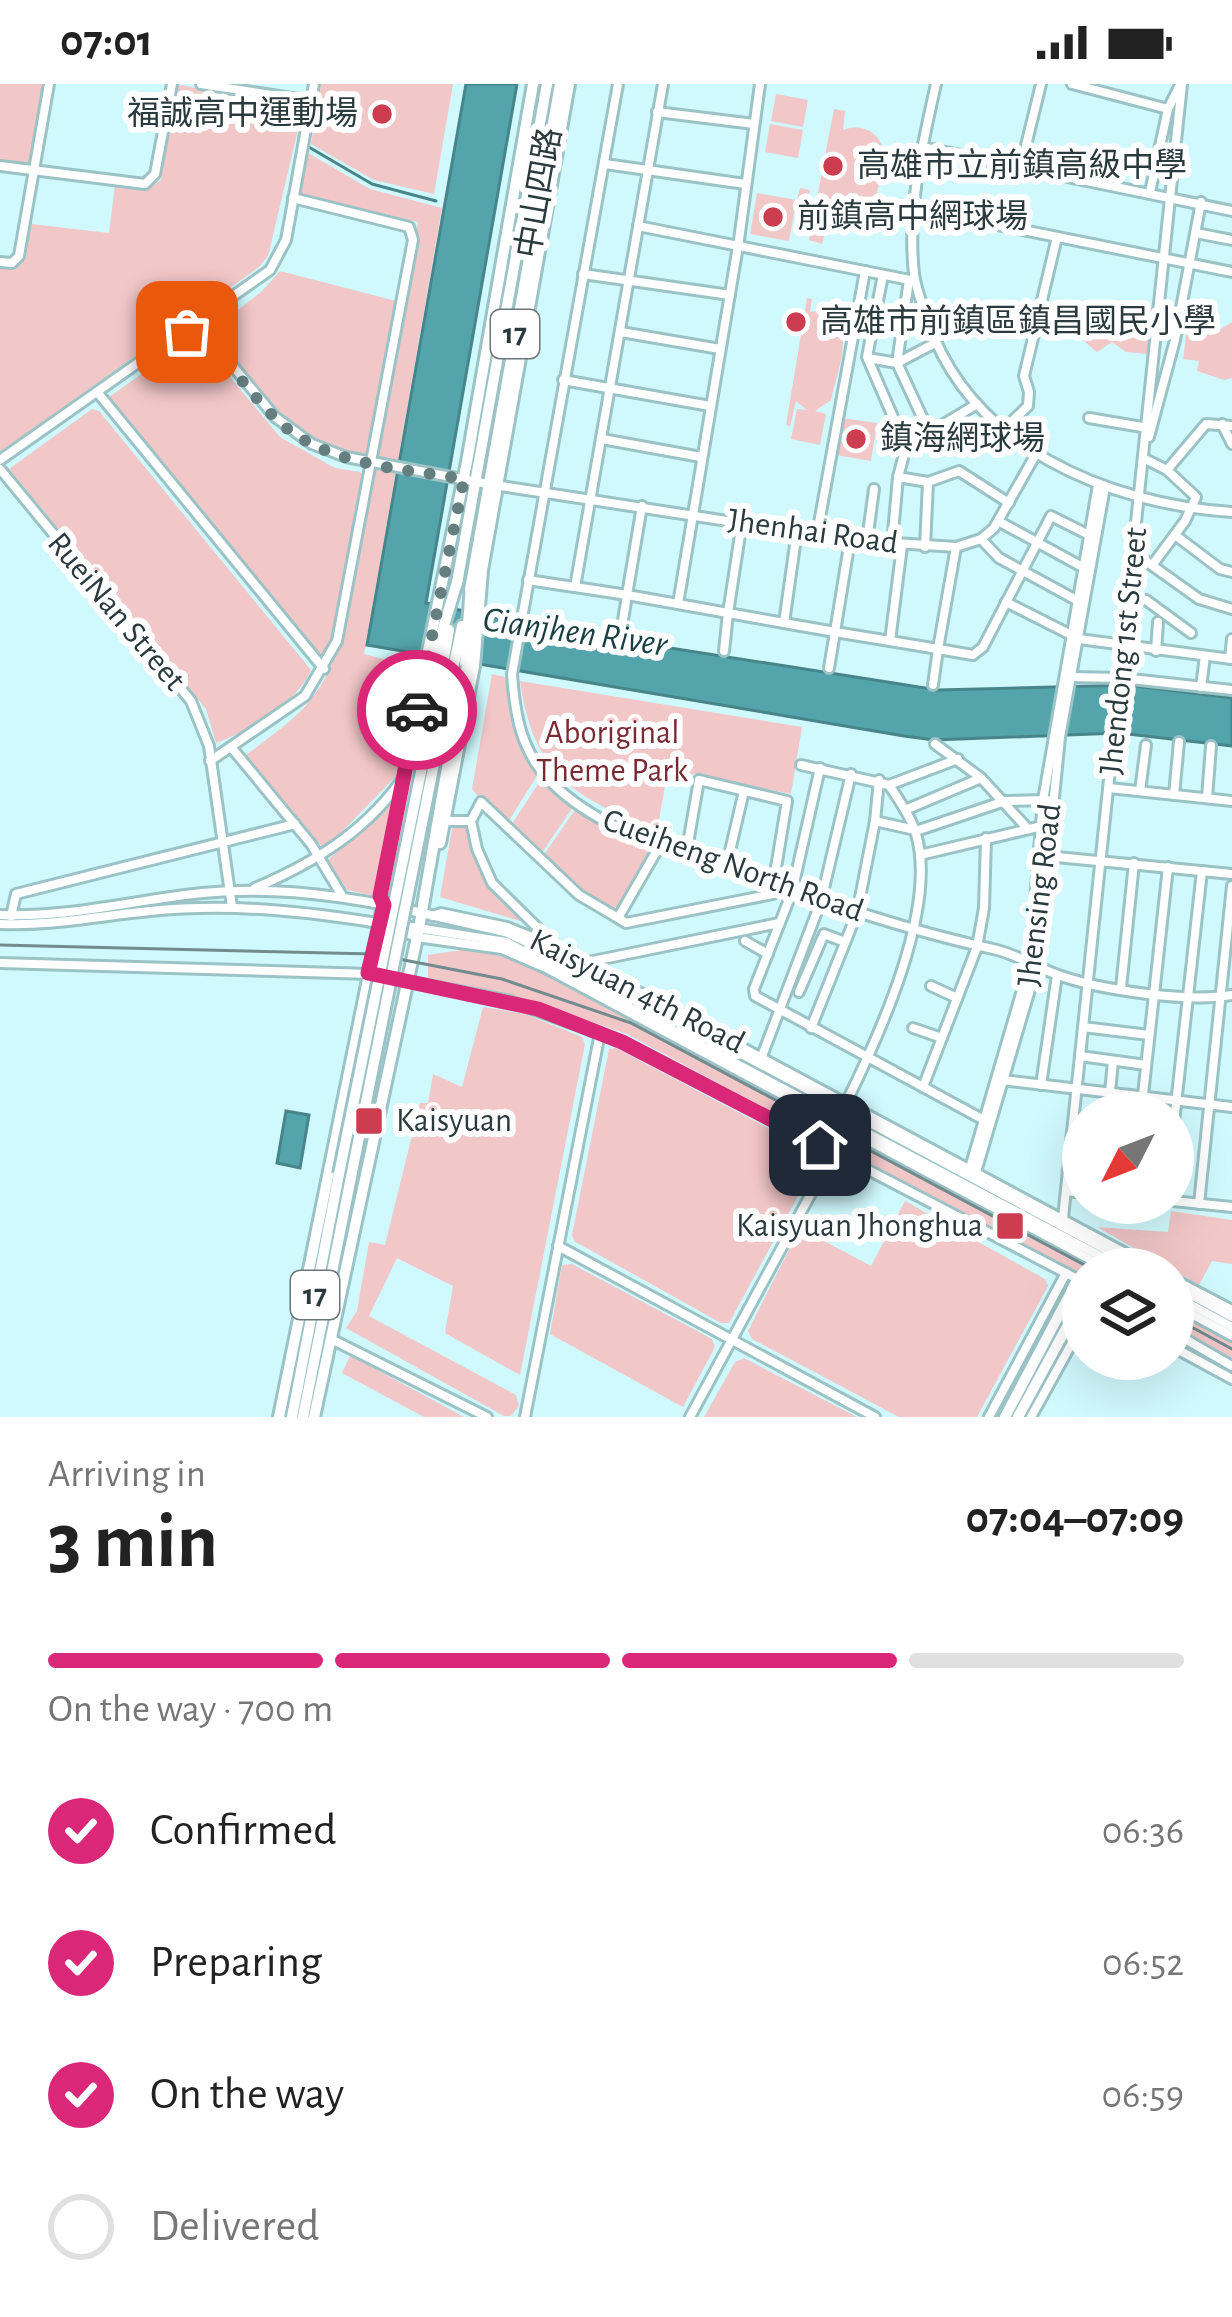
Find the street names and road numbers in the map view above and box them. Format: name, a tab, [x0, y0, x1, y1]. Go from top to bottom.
street label: 中山四路	[510, 125, 568, 261]
road number: 17	[491, 310, 539, 358]
street label: Jhenhai Road	[726, 504, 900, 560]
street label: Jhendong 1st Street	[1095, 525, 1153, 776]
street label: RueiNan Street	[41, 527, 191, 698]
street label: Jhensing Road	[1012, 802, 1068, 988]
street label: Cueiheng North Road	[598, 803, 868, 929]
street label: Kaisyuan 4th Road	[524, 924, 750, 1060]
road number: 17	[291, 1271, 339, 1319]

